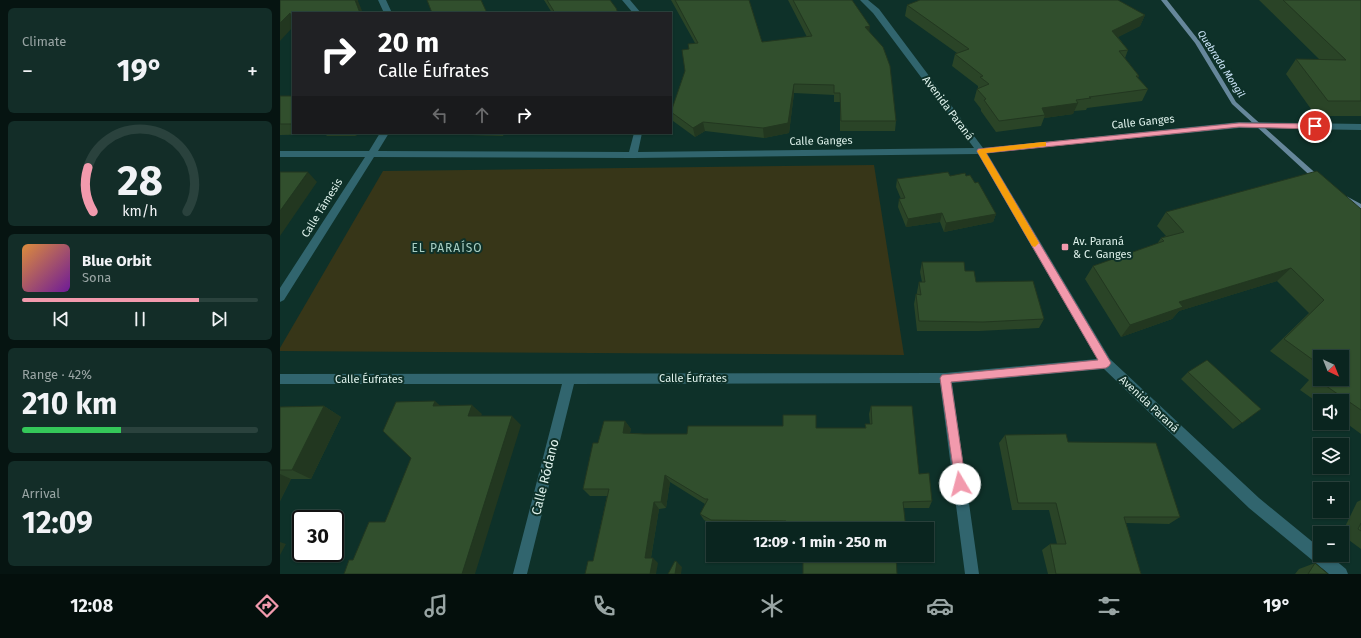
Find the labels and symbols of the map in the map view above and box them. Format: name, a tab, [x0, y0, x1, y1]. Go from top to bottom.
water label: Quebrada Mongil	[1195, 28, 1247, 100]
street label: Avenida Paraná	[920, 73, 976, 143]
pin	[1298, 109, 1332, 143]
street label: Calle Ganges	[1111, 112, 1175, 132]
street label: Calle Ganges	[789, 134, 853, 148]
street label: Calle Támesis	[299, 176, 345, 240]
place label: Av. Paraná & C. Ganges	[1073, 235, 1132, 261]
district label: EL PARAÍSO	[411, 240, 483, 255]
marker: Av. Paraná & C. Ganges	[1060, 242, 1070, 252]
north arrow	[1313, 350, 1349, 386]
street label: Calle Éufrates	[659, 371, 727, 385]
street label: Calle Éufrates	[335, 372, 403, 386]
street label: Avenida Paraná	[1117, 373, 1181, 435]
street label: Calle Ródano	[528, 438, 562, 516]
position arrow	[939, 463, 981, 505]
speed limit sign: 30	[292, 510, 344, 562]

